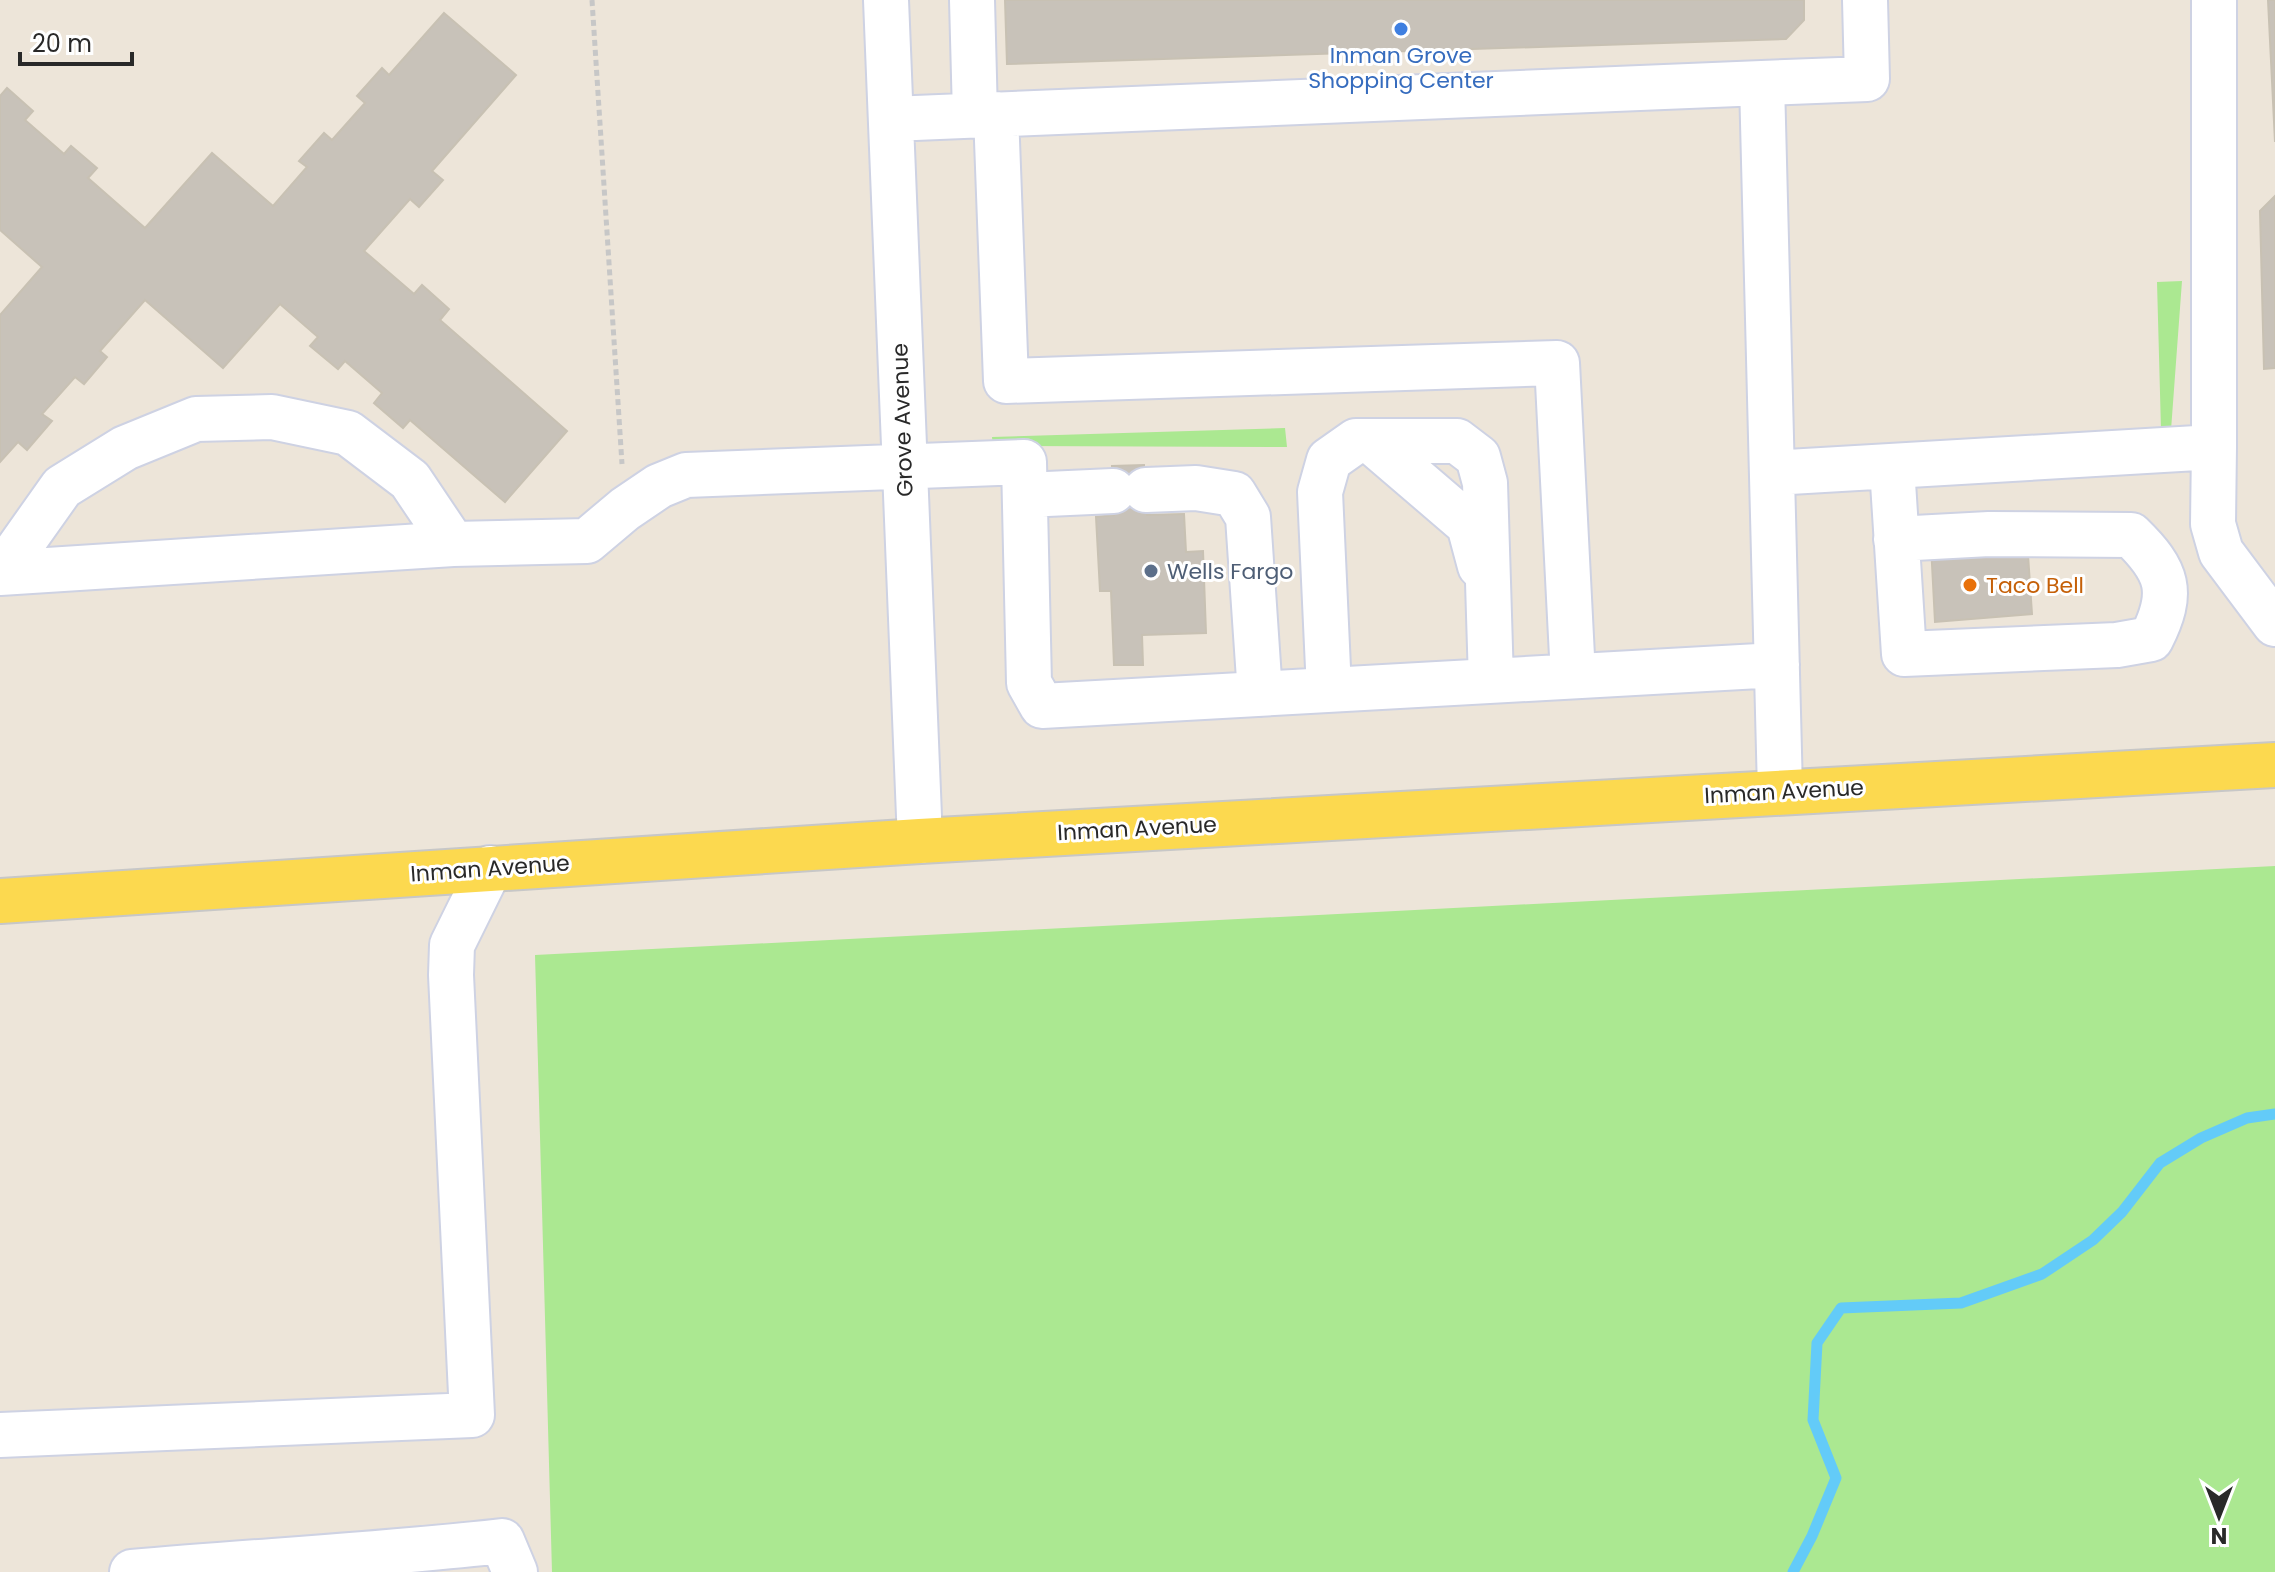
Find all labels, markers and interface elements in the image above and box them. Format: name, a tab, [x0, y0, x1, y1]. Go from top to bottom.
scale bar	[20, 16, 132, 66]
marker: Inman Grove Shopping Center	[1392, 20, 1410, 38]
text: 20 m	[32, 27, 92, 60]
place label: Inman Grove Shopping Center	[1308, 40, 1494, 96]
street label: Grove Avenue	[884, 343, 921, 497]
place label: Wells Fargo	[1167, 556, 1293, 587]
marker: Wells Fargo	[1142, 562, 1160, 580]
place label: Taco Bell	[1986, 570, 2084, 601]
marker: Taco Bell	[1961, 576, 1979, 594]
street label: Inman Avenue	[1704, 772, 1865, 811]
street label: Inman Avenue	[1057, 809, 1218, 848]
street label: Inman Avenue	[409, 847, 571, 890]
north arrow	[2179, 1476, 2259, 1556]
text: N	[2211, 1520, 2227, 1551]

